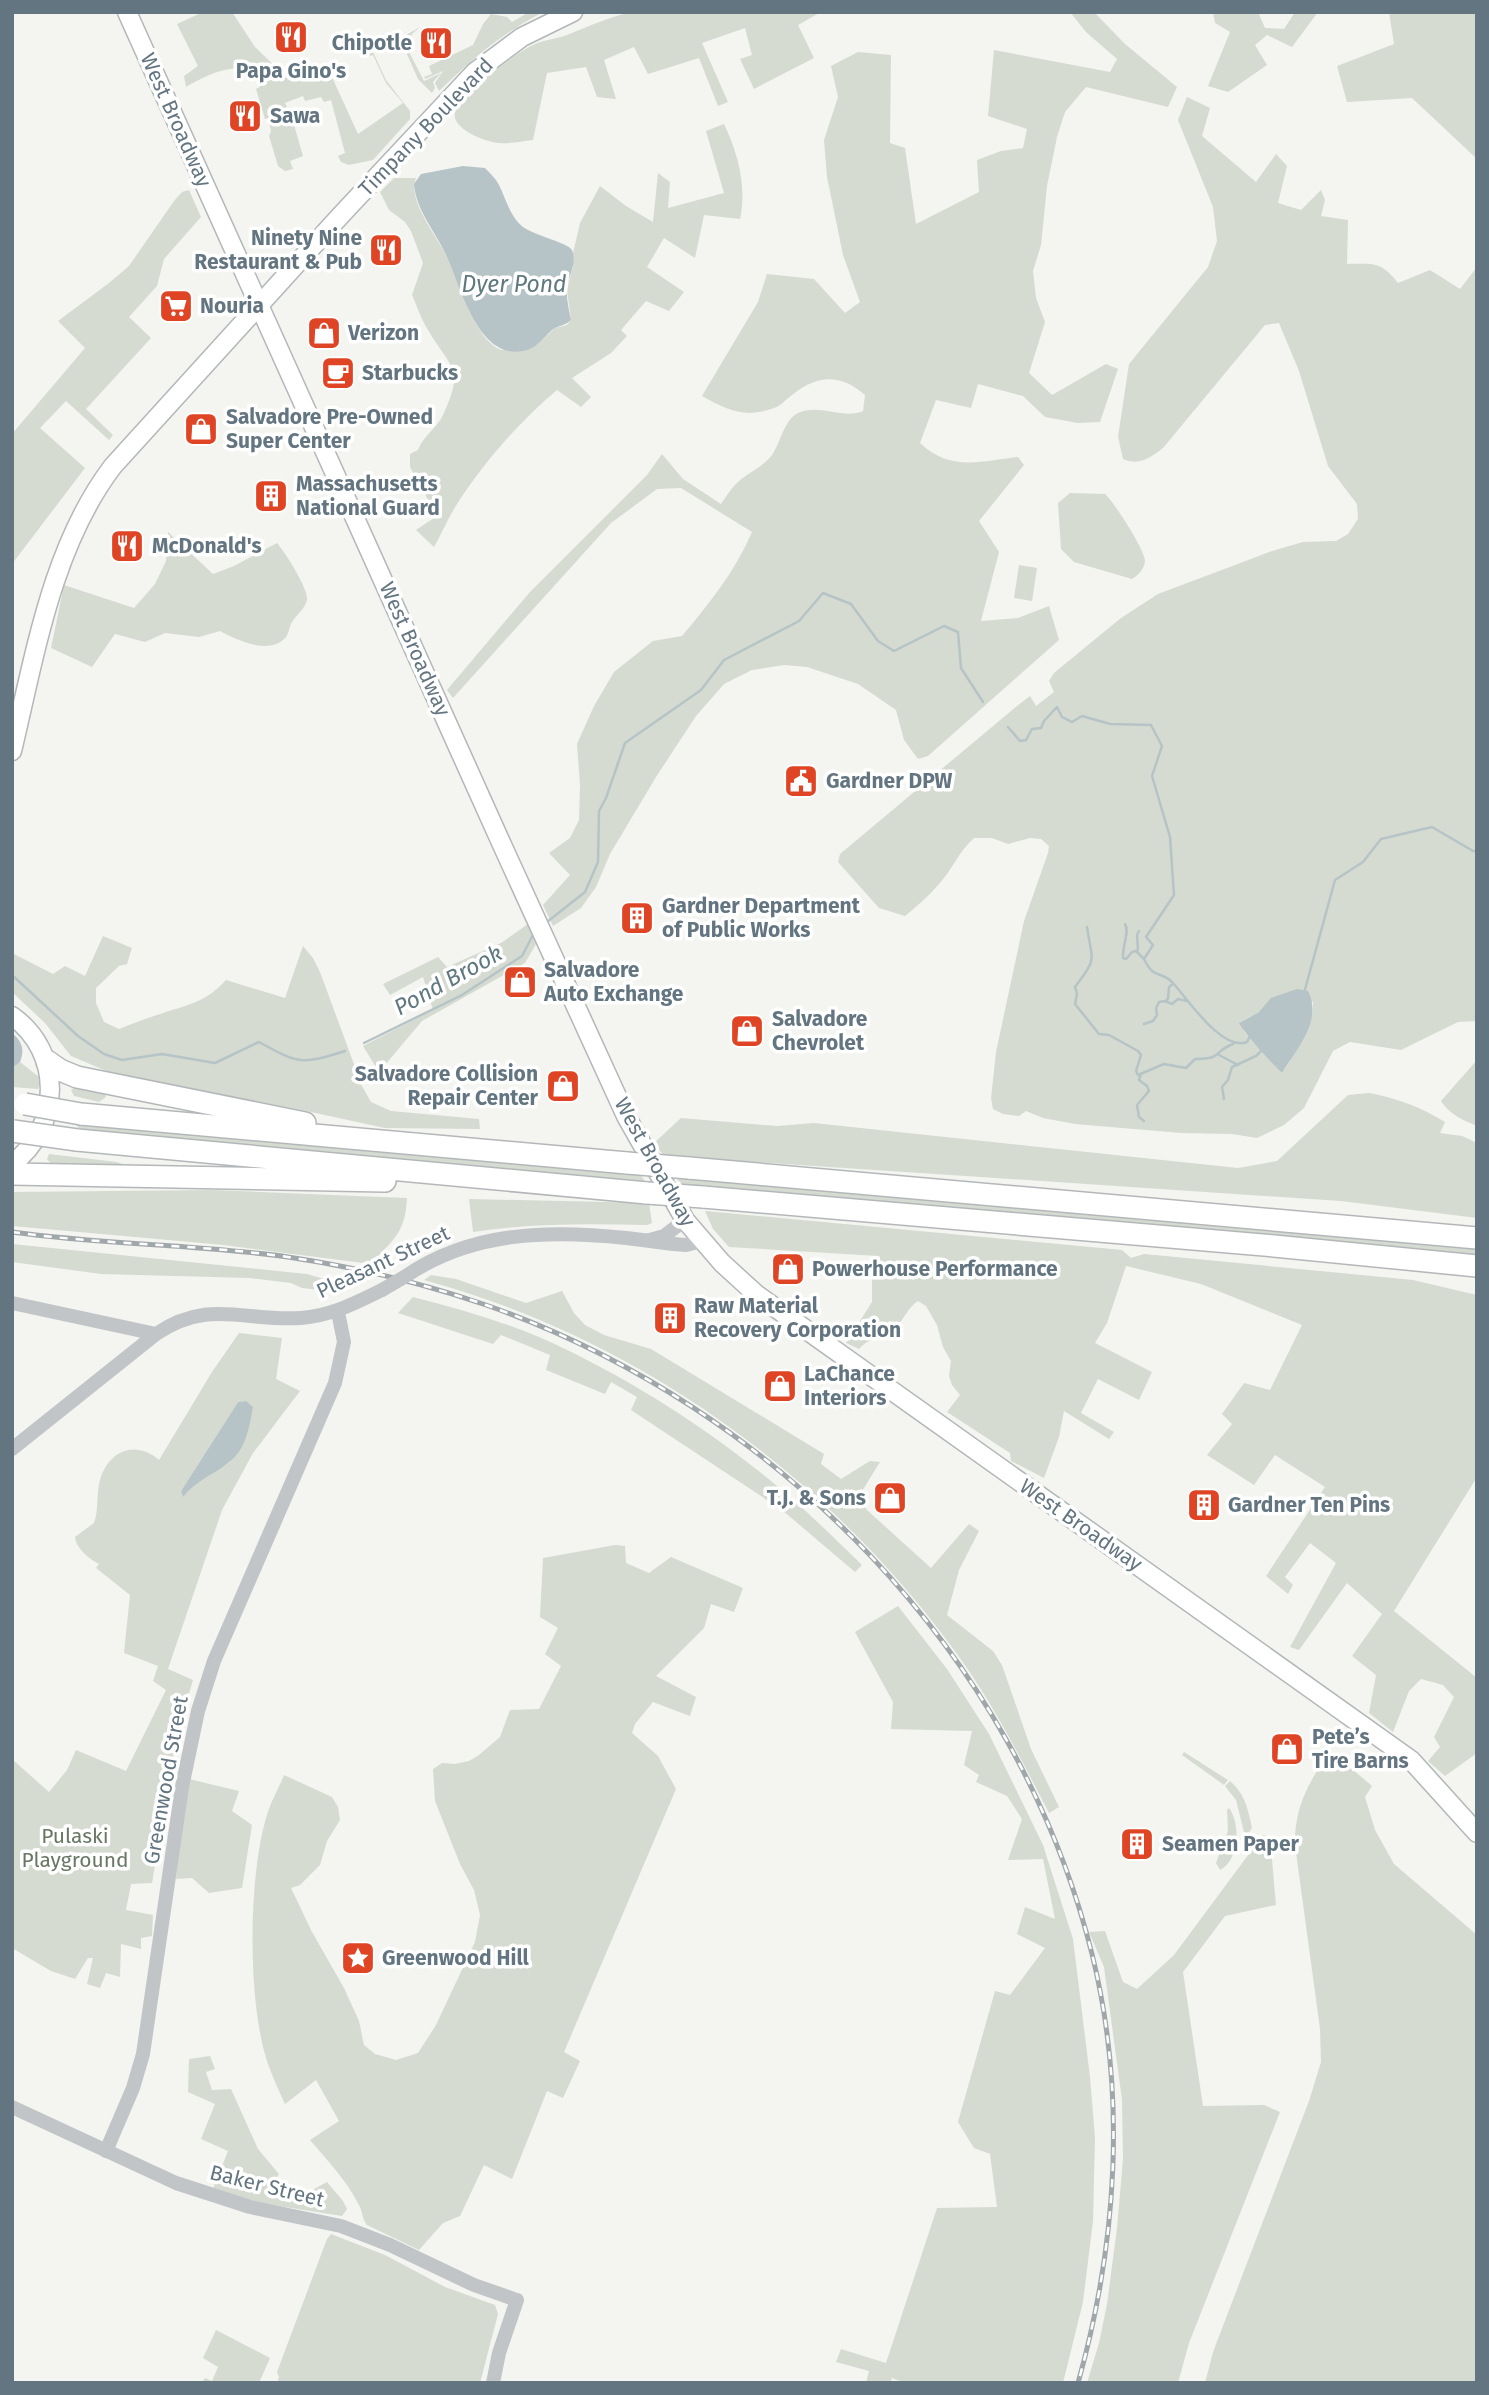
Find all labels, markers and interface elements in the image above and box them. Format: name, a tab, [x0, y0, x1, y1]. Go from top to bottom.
restaurant icon: Papa Gino's	[272, 18, 310, 56]
restaurant icon: Chipotle	[417, 24, 455, 62]
place label: Chipotle	[332, 30, 412, 56]
street label: West Broadway	[135, 49, 217, 192]
street label: Timpany Boulevard	[353, 52, 499, 202]
place label: Papa Gino's	[236, 58, 346, 84]
restaurant icon: Sawa	[226, 97, 264, 135]
place label: Sawa	[270, 103, 320, 129]
place label: Ninety Nine Restaurant & Pub	[194, 225, 362, 275]
restaurant icon: Ninety Nine Restaurant & Pub	[367, 231, 405, 269]
water label: Dyer Pond	[461, 270, 567, 298]
supermarket icon: Nouria	[157, 287, 195, 325]
place label: Nouria	[200, 293, 264, 319]
shop icon: Verizon	[305, 314, 343, 352]
place label: Verizon	[347, 320, 419, 346]
cafe icon: Starbucks	[319, 354, 357, 392]
place label: Starbucks	[362, 360, 458, 386]
place label: Salvadore Pre-Owned Super Center	[226, 404, 433, 454]
shop icon: Salvadore Pre-Owned Super Center	[182, 410, 220, 448]
place label: Massachusetts National Guard	[296, 471, 440, 521]
building icon: Massachusetts National Guard	[252, 477, 290, 515]
restaurant icon: McDonald's	[108, 527, 146, 565]
place label: McDonald's	[152, 533, 262, 559]
street label: West Broadway	[374, 578, 456, 721]
public building icon: Gardner DPW	[782, 762, 820, 800]
place label: Gardner DPW	[826, 768, 953, 794]
place label: Gardner Department of Public Works	[662, 893, 861, 943]
building icon: Gardner Department of Public Works	[618, 899, 656, 937]
water label: Pond Brook	[389, 939, 507, 1021]
place label: Salvadore Auto Exchange	[543, 957, 684, 1007]
shop icon: Salvadore Auto Exchange	[501, 963, 539, 1001]
place label: Salvadore Chevrolet	[772, 1006, 868, 1056]
shop icon: Salvadore Chevrolet	[728, 1012, 766, 1050]
place label: Salvadore Collision Repair Center	[355, 1061, 539, 1111]
shop icon: Salvadore Collision Repair Center	[544, 1067, 582, 1105]
street label: West Broadway	[609, 1093, 702, 1232]
street label: Pleasant Street	[312, 1220, 454, 1304]
shop icon: Powerhouse Performance	[769, 1250, 807, 1288]
place label: Powerhouse Performance	[812, 1256, 1058, 1282]
place label: Raw Material Recovery Corporation	[694, 1293, 901, 1343]
building icon: Raw Material Recovery Corporation	[651, 1299, 689, 1337]
place label: LaChance Interiors	[804, 1361, 895, 1411]
shop icon: LaChance Interiors	[761, 1367, 799, 1405]
street label: West Broadway	[1015, 1473, 1148, 1577]
shop icon: T.J. & Sons	[871, 1479, 909, 1517]
place label: T.J. & Sons	[767, 1485, 866, 1511]
building icon: Gardner Ten Pins	[1185, 1486, 1223, 1524]
place label: Gardner Ten Pins	[1228, 1492, 1390, 1518]
street label: Greenwood Street	[138, 1693, 194, 1866]
place label: Pete’s Tire Barns	[1312, 1724, 1409, 1774]
shop icon: Pete’s Tire Barns	[1268, 1730, 1306, 1768]
park label: Pulaski Playground	[21, 1823, 129, 1873]
building icon: Seamen Paper	[1118, 1825, 1156, 1863]
place label: Seamen Paper	[1162, 1831, 1299, 1857]
place icon: Greenwood Hill	[339, 1939, 377, 1977]
place label: Greenwood Hill	[382, 1945, 530, 1971]
street label: Baker Street	[207, 2159, 327, 2213]

